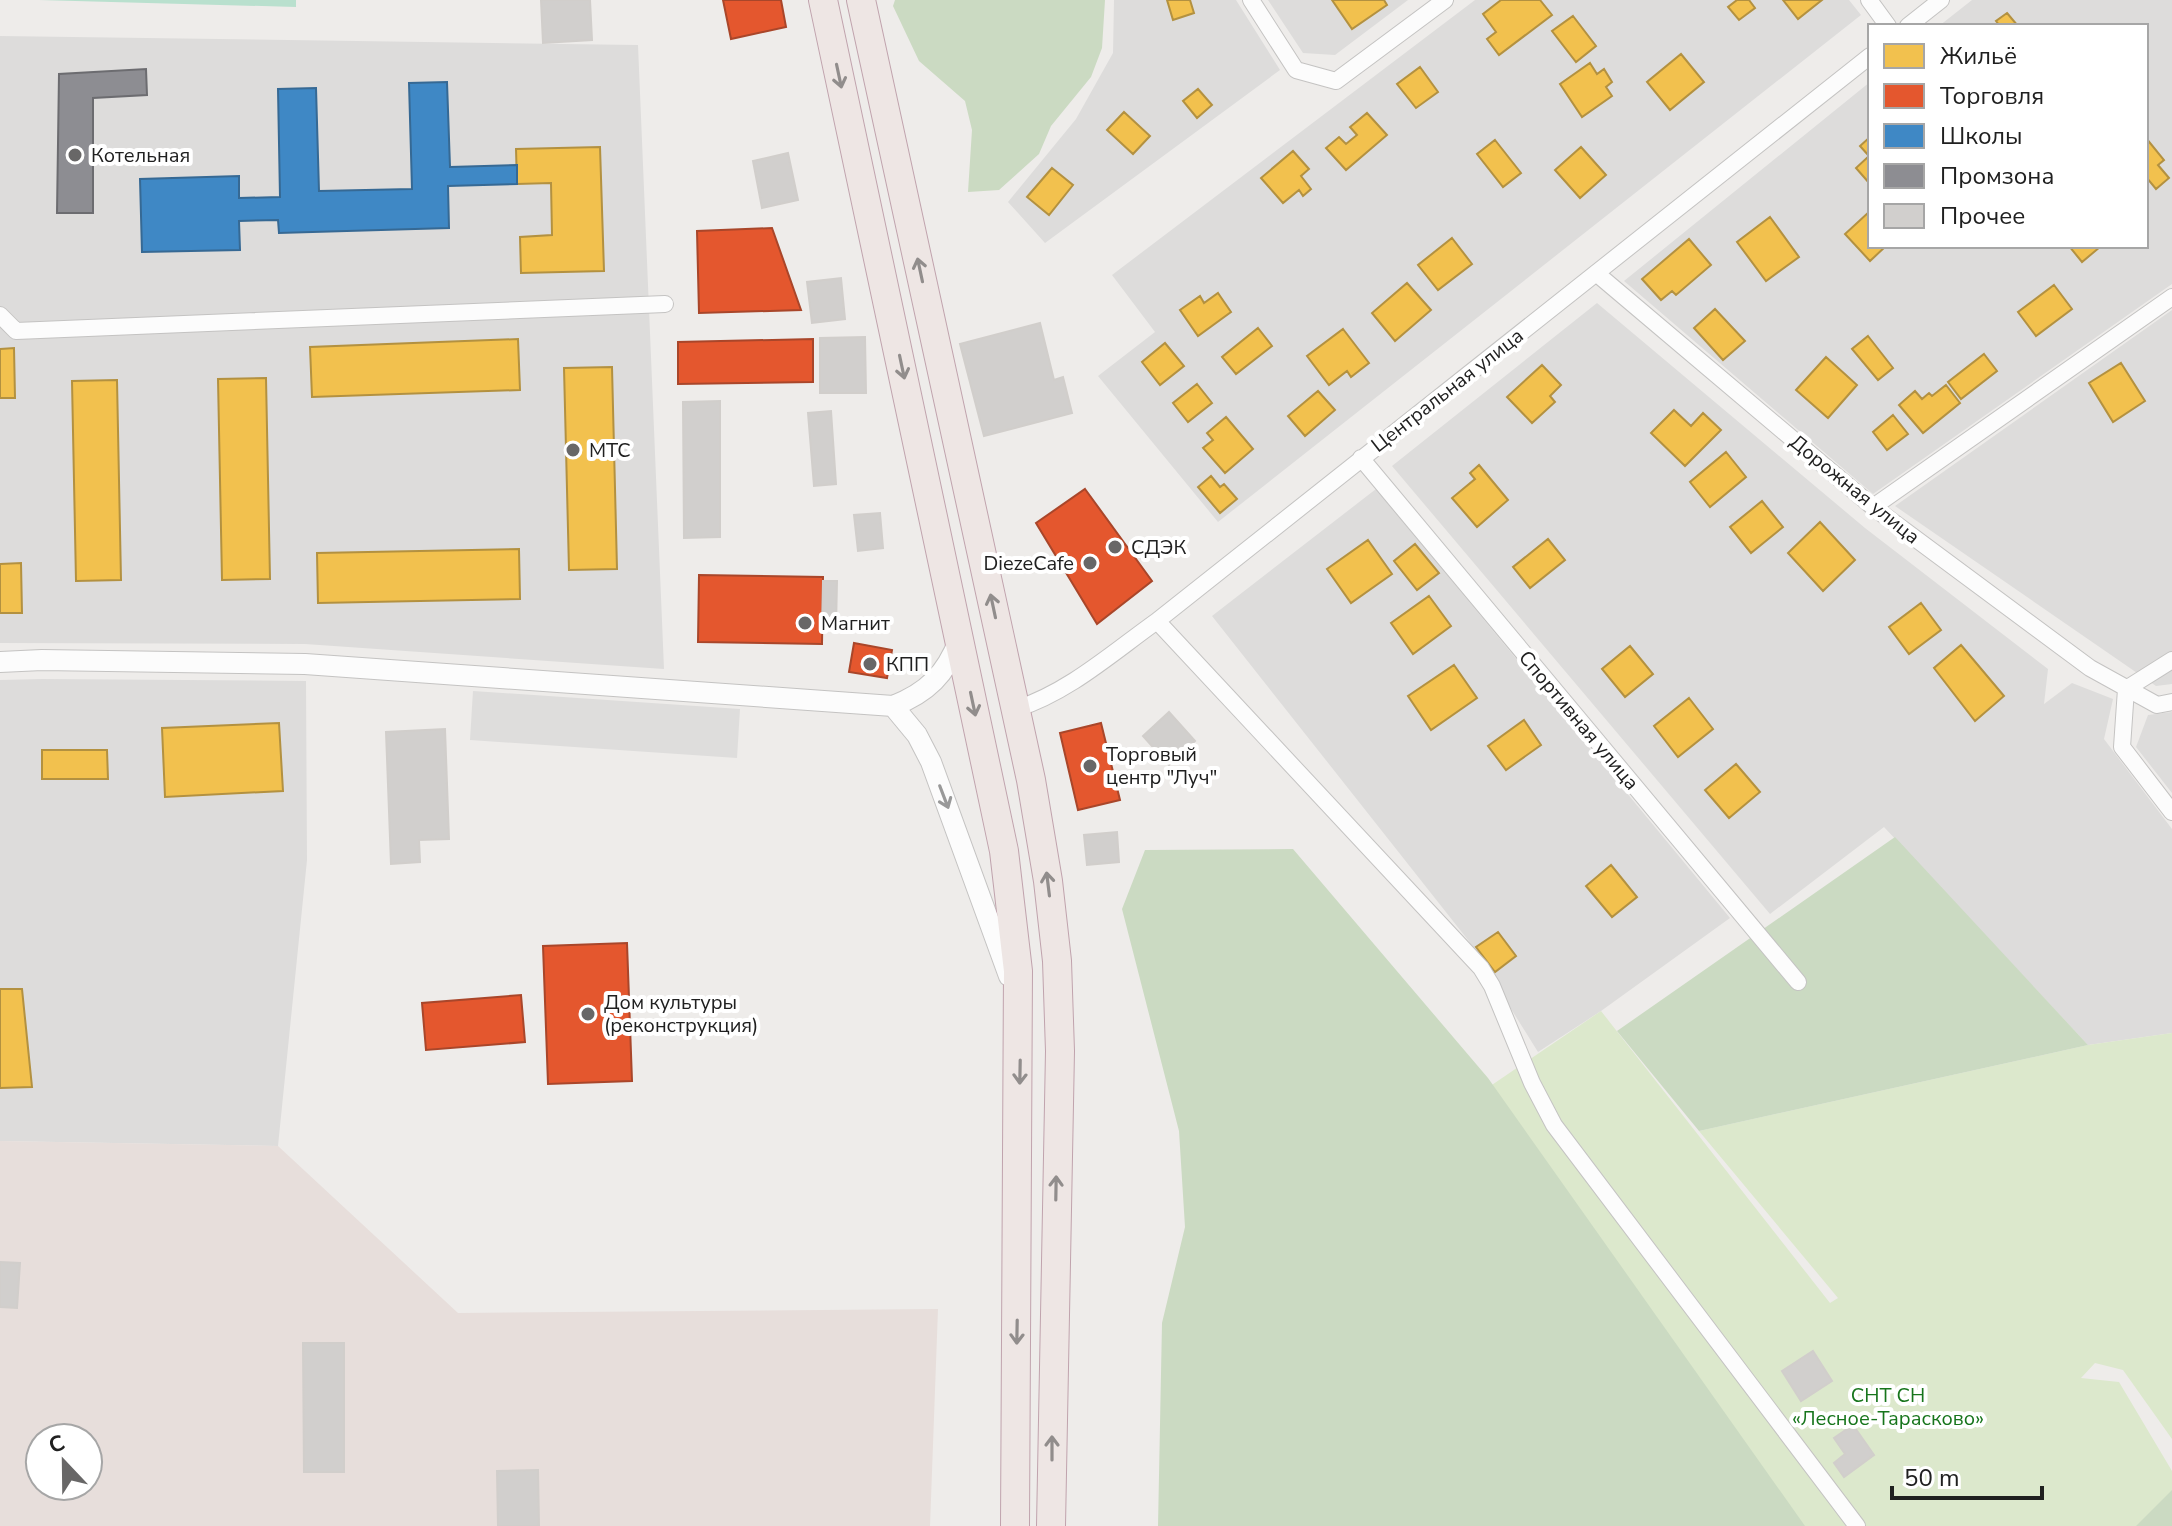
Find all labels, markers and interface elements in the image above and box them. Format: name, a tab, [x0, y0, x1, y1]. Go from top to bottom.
legend	[1868, 24, 2148, 248]
text: Жильё	[1940, 40, 2017, 72]
one-way arrow	[832, 63, 847, 89]
text: Торговля	[1940, 80, 2044, 112]
text: Школы	[1940, 120, 2023, 152]
place label: Котельная	[91, 142, 190, 169]
marker: Котельная	[66, 146, 84, 164]
text: Промзона	[1940, 160, 2054, 192]
text: Прочее	[1940, 200, 2025, 232]
one-way arrow	[912, 257, 927, 283]
street label: Центральная улица	[1366, 322, 1529, 458]
one-way arrow	[896, 354, 911, 380]
street label: Дорожная улица	[1784, 429, 1925, 550]
place label: МТС	[589, 437, 631, 464]
marker: МТС	[564, 441, 582, 459]
place label: СДЭК	[1131, 534, 1186, 561]
marker: СДЭК	[1106, 538, 1124, 556]
place label: DiezeCafe	[983, 550, 1074, 577]
marker: DiezeCafe	[1081, 554, 1099, 572]
one-way arrow	[985, 593, 1000, 619]
place label: Магнит	[821, 610, 890, 637]
marker: Магнит	[796, 614, 814, 632]
street label: Спортивная улица	[1512, 645, 1645, 796]
place label: КПП	[886, 651, 929, 678]
marker: КПП	[861, 655, 879, 673]
one-way arrow	[966, 691, 981, 716]
place label: Торговый центр "Луч"	[1106, 741, 1217, 791]
marker: Торговый центр "Луч"	[1081, 757, 1099, 775]
one-way arrow	[938, 785, 952, 809]
one-way arrow	[1040, 872, 1055, 897]
place label: Дом культуры (реконструкция)	[604, 989, 758, 1039]
marker: Дом культуры (реконструкция)	[579, 1005, 597, 1023]
one-way arrow	[1012, 1058, 1027, 1085]
one-way arrow	[1049, 1175, 1064, 1202]
one-way arrow	[1009, 1318, 1025, 1345]
park label: СНТ СН «Лесное-Тарасково»	[1792, 1382, 1984, 1432]
north arrow	[24, 1422, 104, 1502]
text: С	[44, 1428, 69, 1461]
one-way arrow	[1044, 1435, 1059, 1462]
scale bar	[1892, 1450, 2042, 1500]
text: 50 m	[1904, 1462, 1960, 1494]

